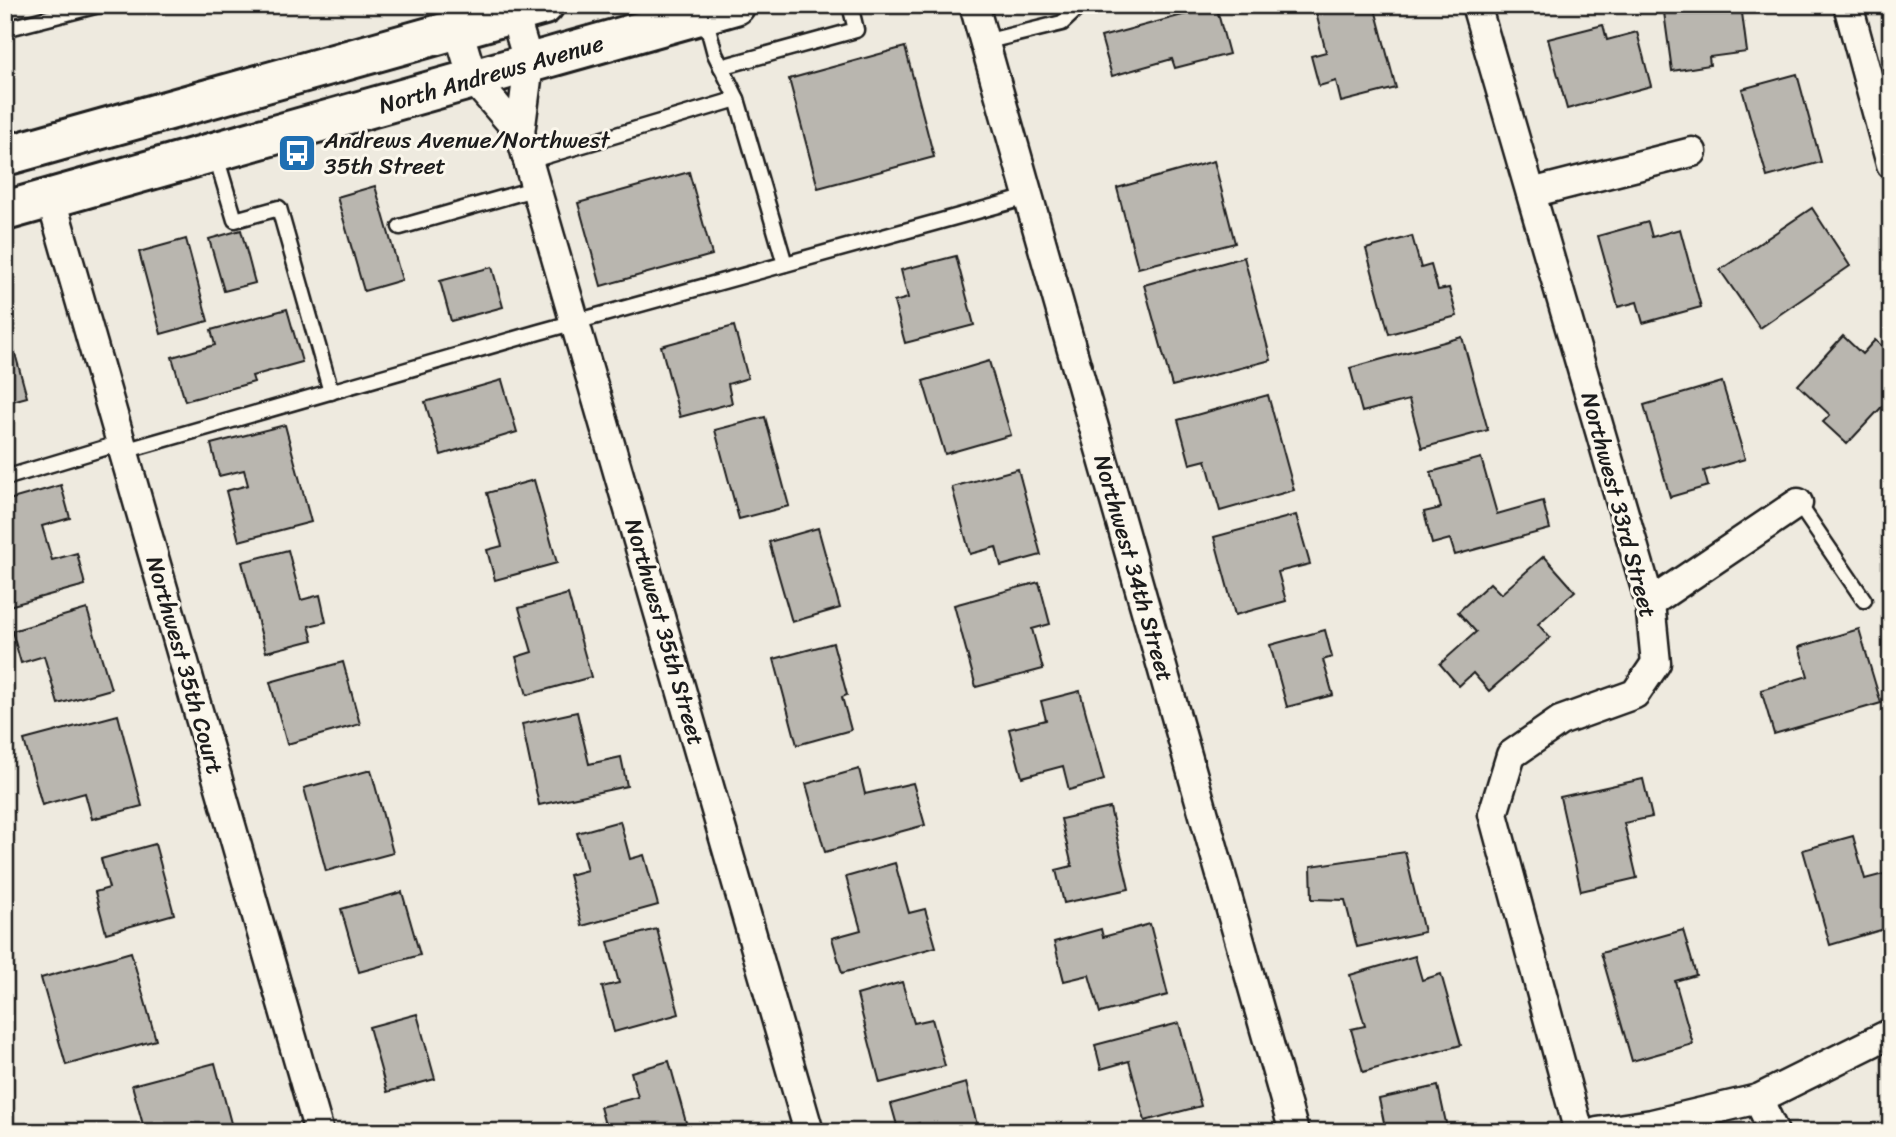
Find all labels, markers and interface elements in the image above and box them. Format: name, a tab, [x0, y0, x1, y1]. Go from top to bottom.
street label: North Andrews Avenue	[374, 23, 609, 126]
place label: Andrews Avenue/Northwest 35th Street	[323, 120, 611, 187]
bus stop icon: Andrews Avenue/Northwest 35th Street	[276, 132, 318, 174]
street label: Northwest 33rd Street	[1569, 388, 1668, 623]
street label: Northwest 34th Street	[1081, 450, 1186, 687]
street label: Northwest 35th Street	[613, 514, 717, 750]
street label: Northwest 35th Court	[134, 551, 235, 779]

